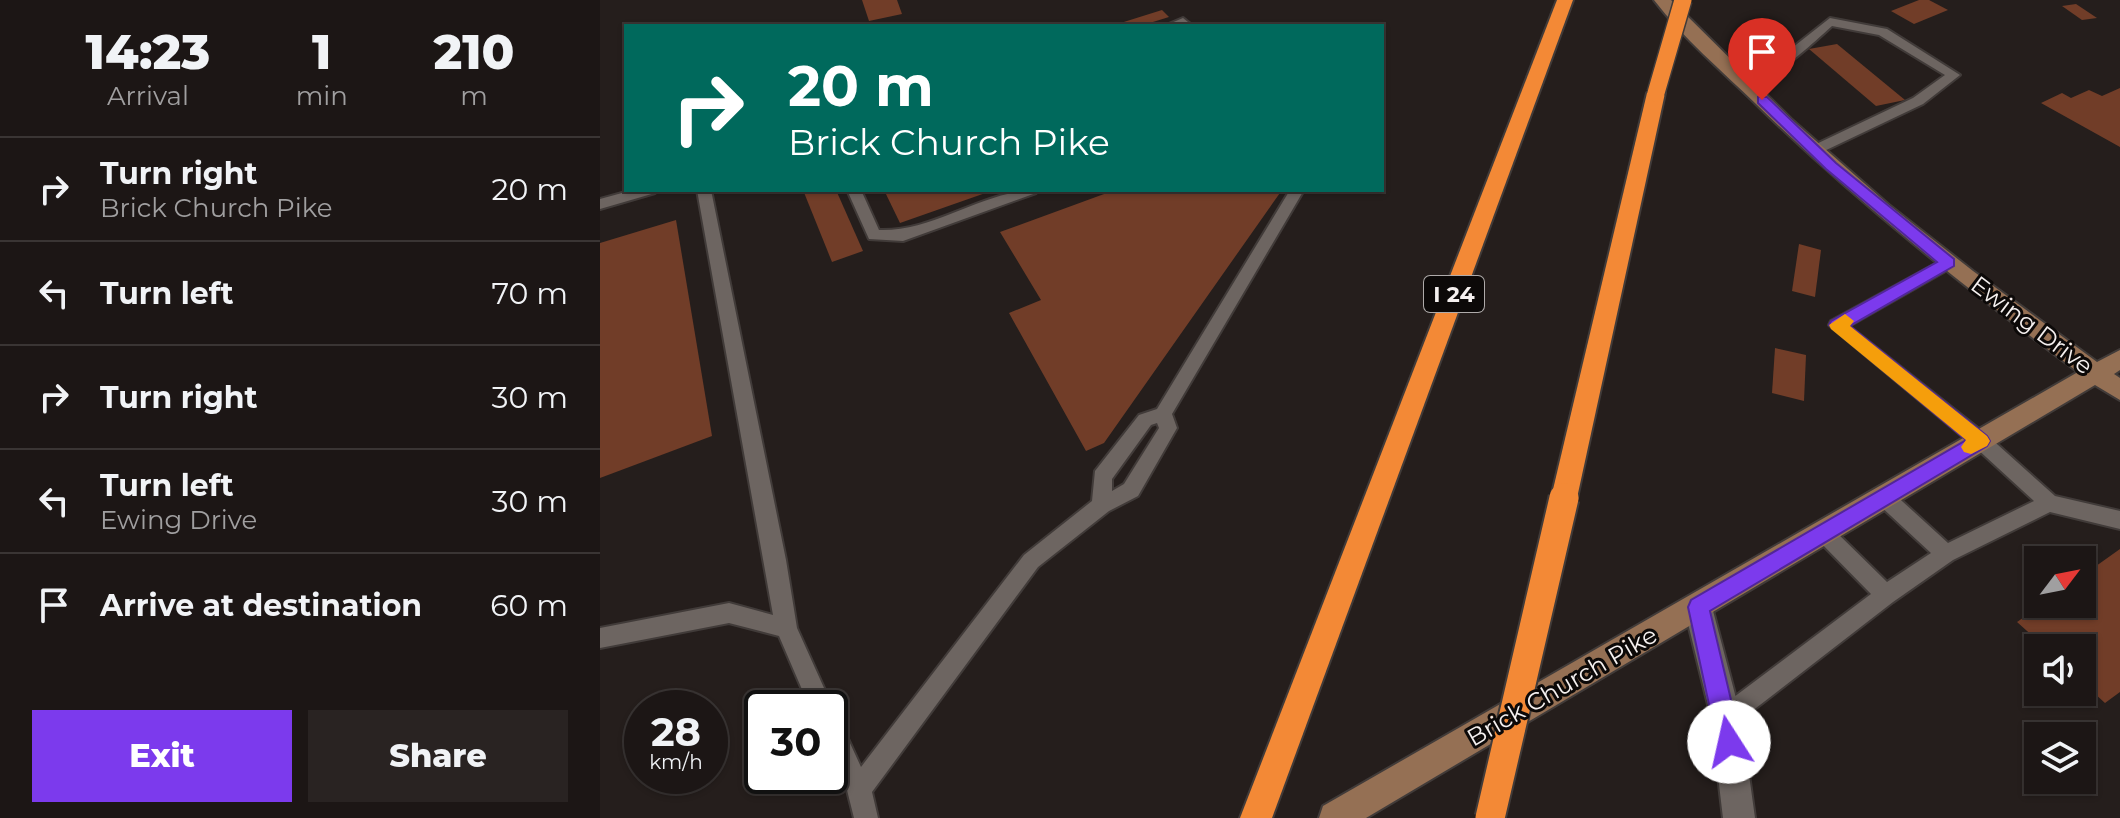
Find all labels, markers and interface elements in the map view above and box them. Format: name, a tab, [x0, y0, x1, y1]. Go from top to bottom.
pin	[1728, 18, 1796, 100]
text: 14:23	[86, 23, 210, 81]
text: 1	[312, 23, 332, 81]
text: 210	[433, 23, 515, 81]
icon: arrive	[1740, 30, 1784, 74]
text: 20 m	[788, 52, 934, 120]
icon: right	[656, 56, 760, 160]
text: Arrival	[107, 80, 189, 112]
text: min	[296, 80, 348, 112]
text: m	[460, 80, 488, 112]
text: Brick Church Pike	[788, 120, 1110, 164]
text: Turn right	[100, 155, 257, 192]
icon: right	[32, 167, 76, 211]
text: 20 m	[491, 171, 568, 208]
text: Brick Church Pike	[100, 192, 332, 224]
street label: Ewing Drive	[1965, 270, 2099, 380]
icon: left	[32, 271, 76, 315]
text: Turn left	[100, 275, 233, 312]
text: 70 m	[491, 275, 568, 312]
road number: I 24	[1424, 276, 1484, 312]
icon: right	[32, 375, 76, 419]
text: Turn right	[100, 379, 257, 416]
text: 30 m	[492, 379, 568, 416]
text: Turn left	[100, 467, 233, 504]
icon: left	[32, 479, 76, 523]
text: 30 m	[492, 483, 568, 520]
text: Ewing Drive	[100, 504, 257, 536]
north arrow	[2024, 546, 2096, 618]
map controls	[2024, 546, 2096, 794]
icon: arrive	[32, 583, 76, 627]
text: Arrive at destination	[100, 587, 422, 624]
text: 60 m	[490, 587, 568, 624]
street label: Brick Church Pike	[1462, 620, 1662, 752]
button: sound	[2024, 634, 2096, 706]
speed limit sign: 30	[744, 690, 848, 794]
position arrow	[1687, 700, 1771, 784]
text: 28	[651, 707, 701, 756]
button: Exit	[32, 710, 292, 802]
button: Share	[308, 710, 568, 802]
button: layers	[2024, 722, 2096, 794]
text: km/h	[649, 750, 703, 774]

